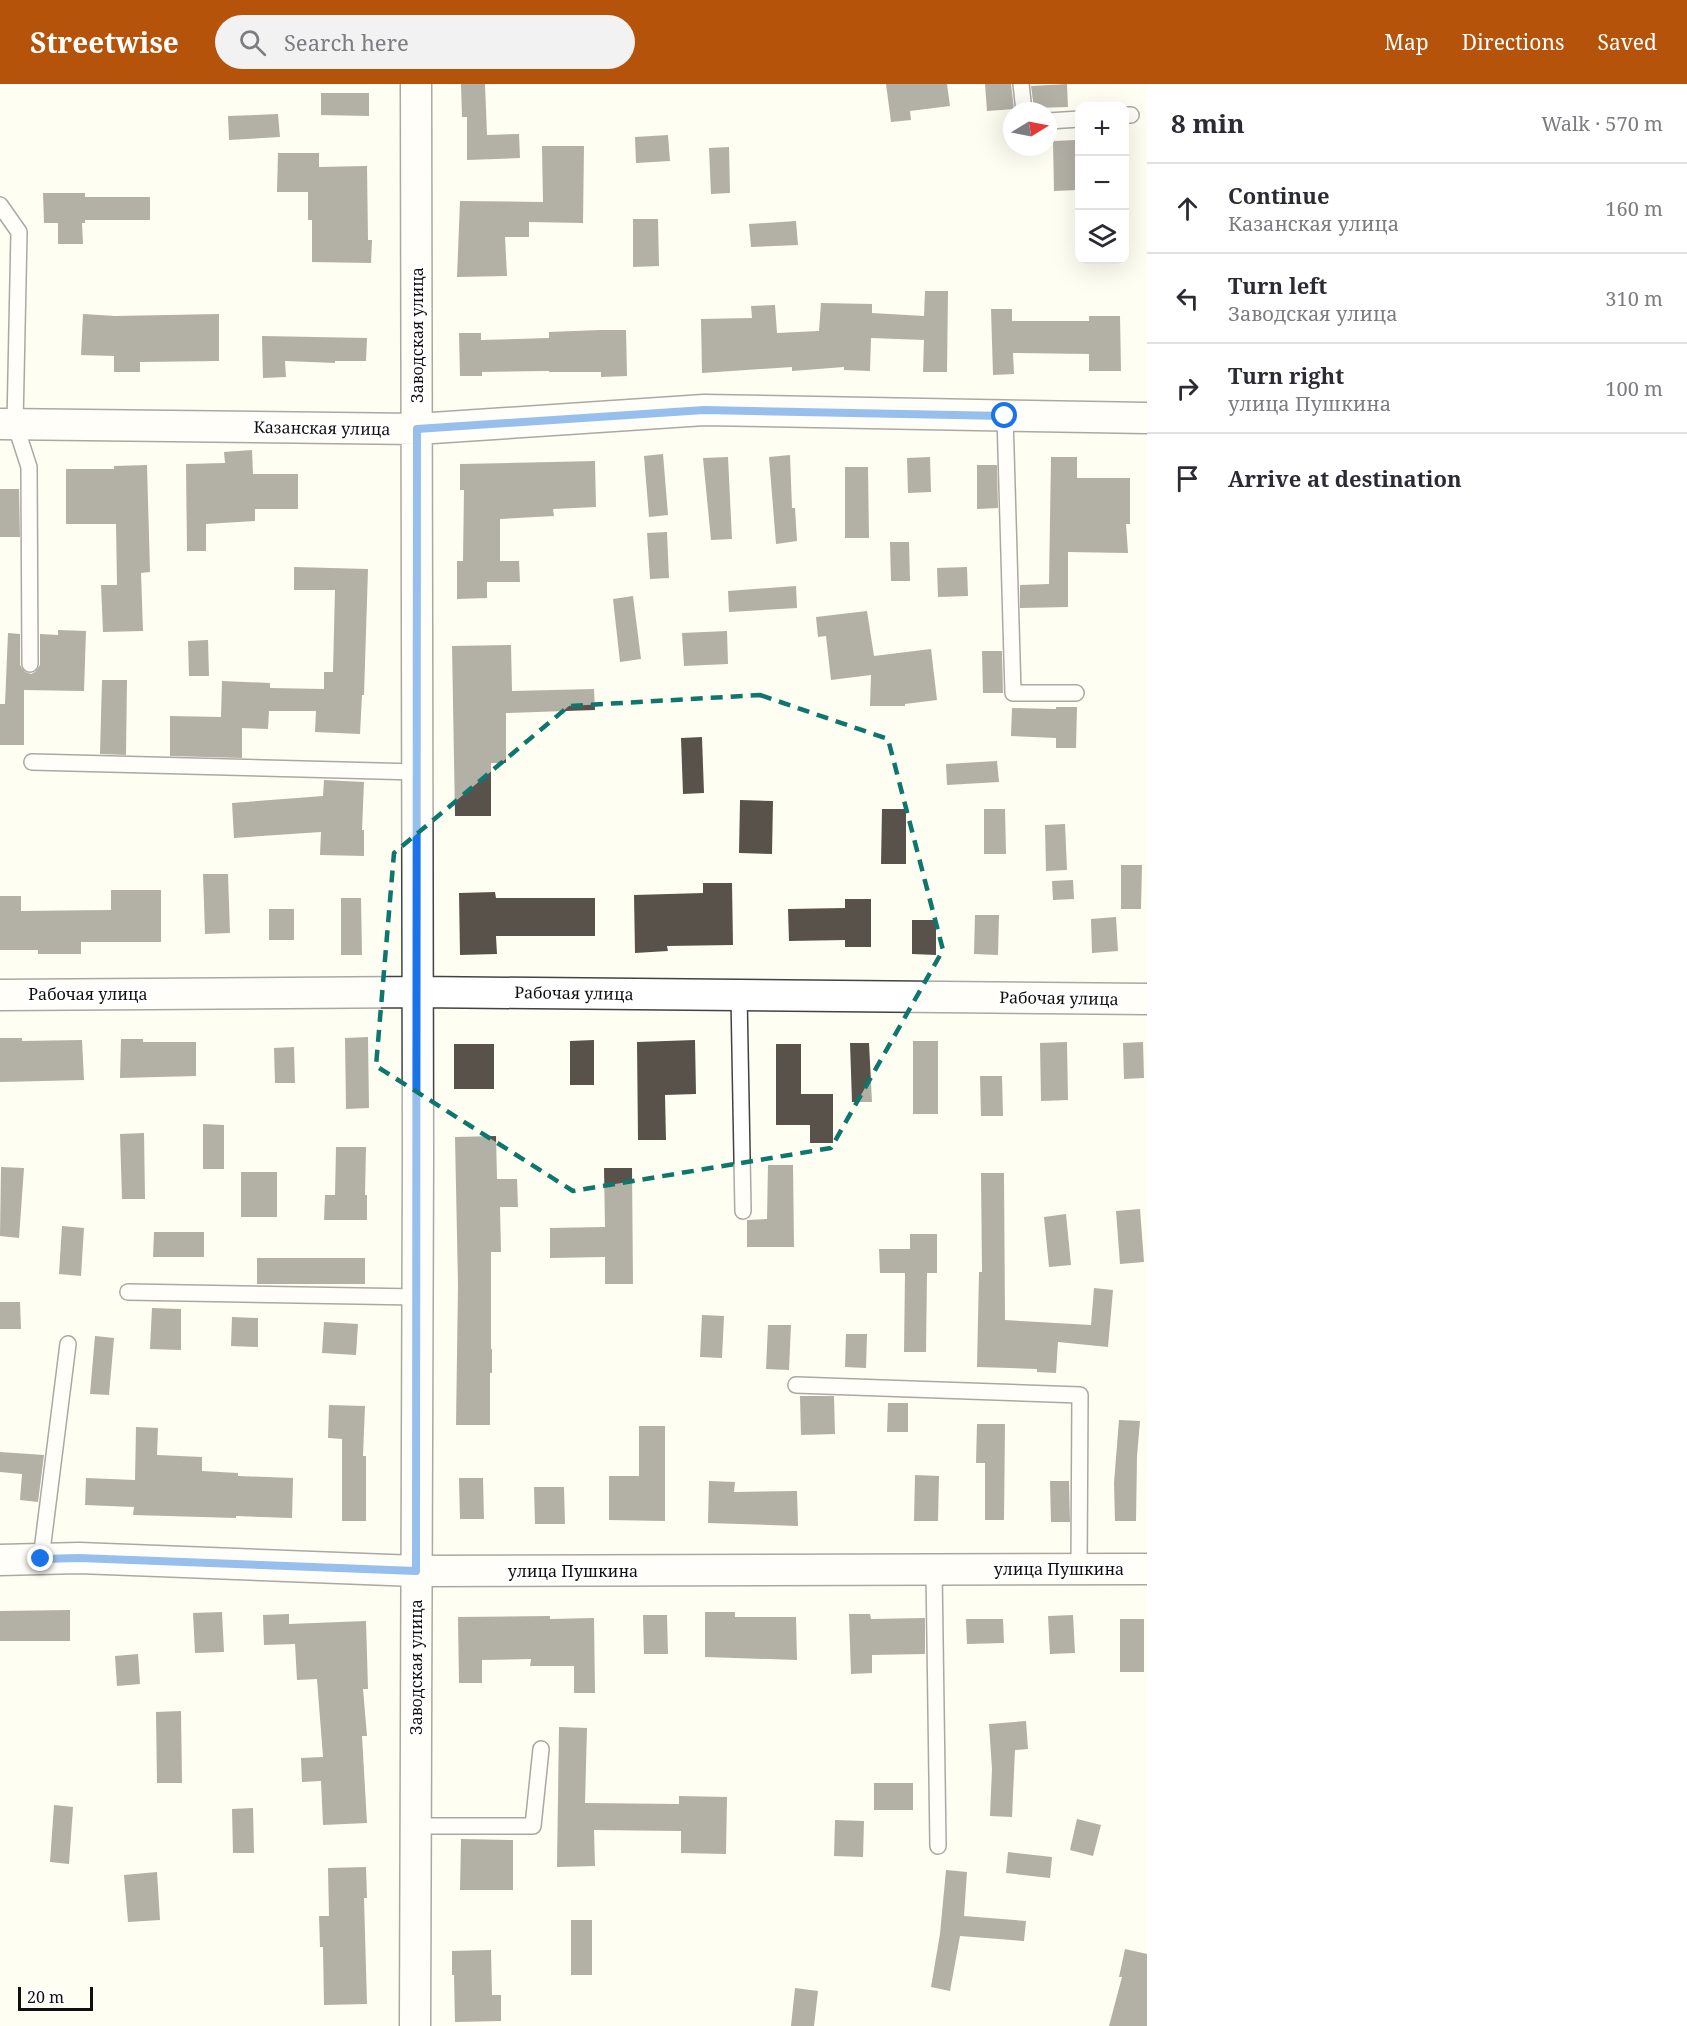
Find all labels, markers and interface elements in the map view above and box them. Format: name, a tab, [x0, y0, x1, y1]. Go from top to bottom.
search box	[215, 15, 635, 69]
text: Streetwise	[30, 23, 179, 61]
icon: search	[236, 26, 269, 59]
text: Search here	[284, 27, 409, 57]
text: Map	[1384, 28, 1429, 56]
text: Directions	[1462, 28, 1564, 56]
text: Saved	[1597, 28, 1657, 56]
north arrow	[1003, 102, 1057, 156]
map controls	[1075, 102, 1129, 264]
button: +	[1075, 102, 1129, 156]
text: 8 min	[1171, 105, 1245, 141]
text: Walk · 570 m	[1541, 110, 1663, 137]
button: −	[1075, 156, 1129, 210]
text: Continue	[1228, 180, 1330, 210]
icon: ahead	[1171, 192, 1204, 225]
text: 160 m	[1605, 195, 1663, 222]
button: layers	[1075, 210, 1129, 264]
text: Казанская улица	[1228, 210, 1399, 237]
street label: Заводская улица	[406, 267, 428, 403]
text: Turn left	[1228, 270, 1327, 300]
icon: left	[1171, 282, 1204, 315]
text: 310 m	[1605, 285, 1663, 312]
text: Заводская улица	[1228, 300, 1398, 327]
text: Turn right	[1228, 360, 1344, 390]
icon: right	[1171, 372, 1204, 405]
text: 100 m	[1605, 375, 1663, 402]
text: улица Пушкина	[1228, 390, 1391, 417]
route start	[991, 402, 1017, 428]
street label: Казанская улица	[253, 416, 391, 440]
icon: arrive	[1171, 462, 1204, 495]
text: Arrive at destination	[1228, 463, 1462, 493]
street label: Рабочая улица	[514, 981, 634, 1005]
street label: Рабочая улица	[28, 983, 148, 1005]
street label: Рабочая улица	[999, 986, 1119, 1010]
route end	[27, 1545, 53, 1571]
street label: улица Пушкина	[994, 1558, 1124, 1580]
street label: улица Пушкина	[508, 1560, 638, 1582]
street label: Заводская улица	[405, 1599, 427, 1735]
scale bar	[18, 1984, 93, 2012]
text: 20 m	[27, 1986, 64, 2008]

